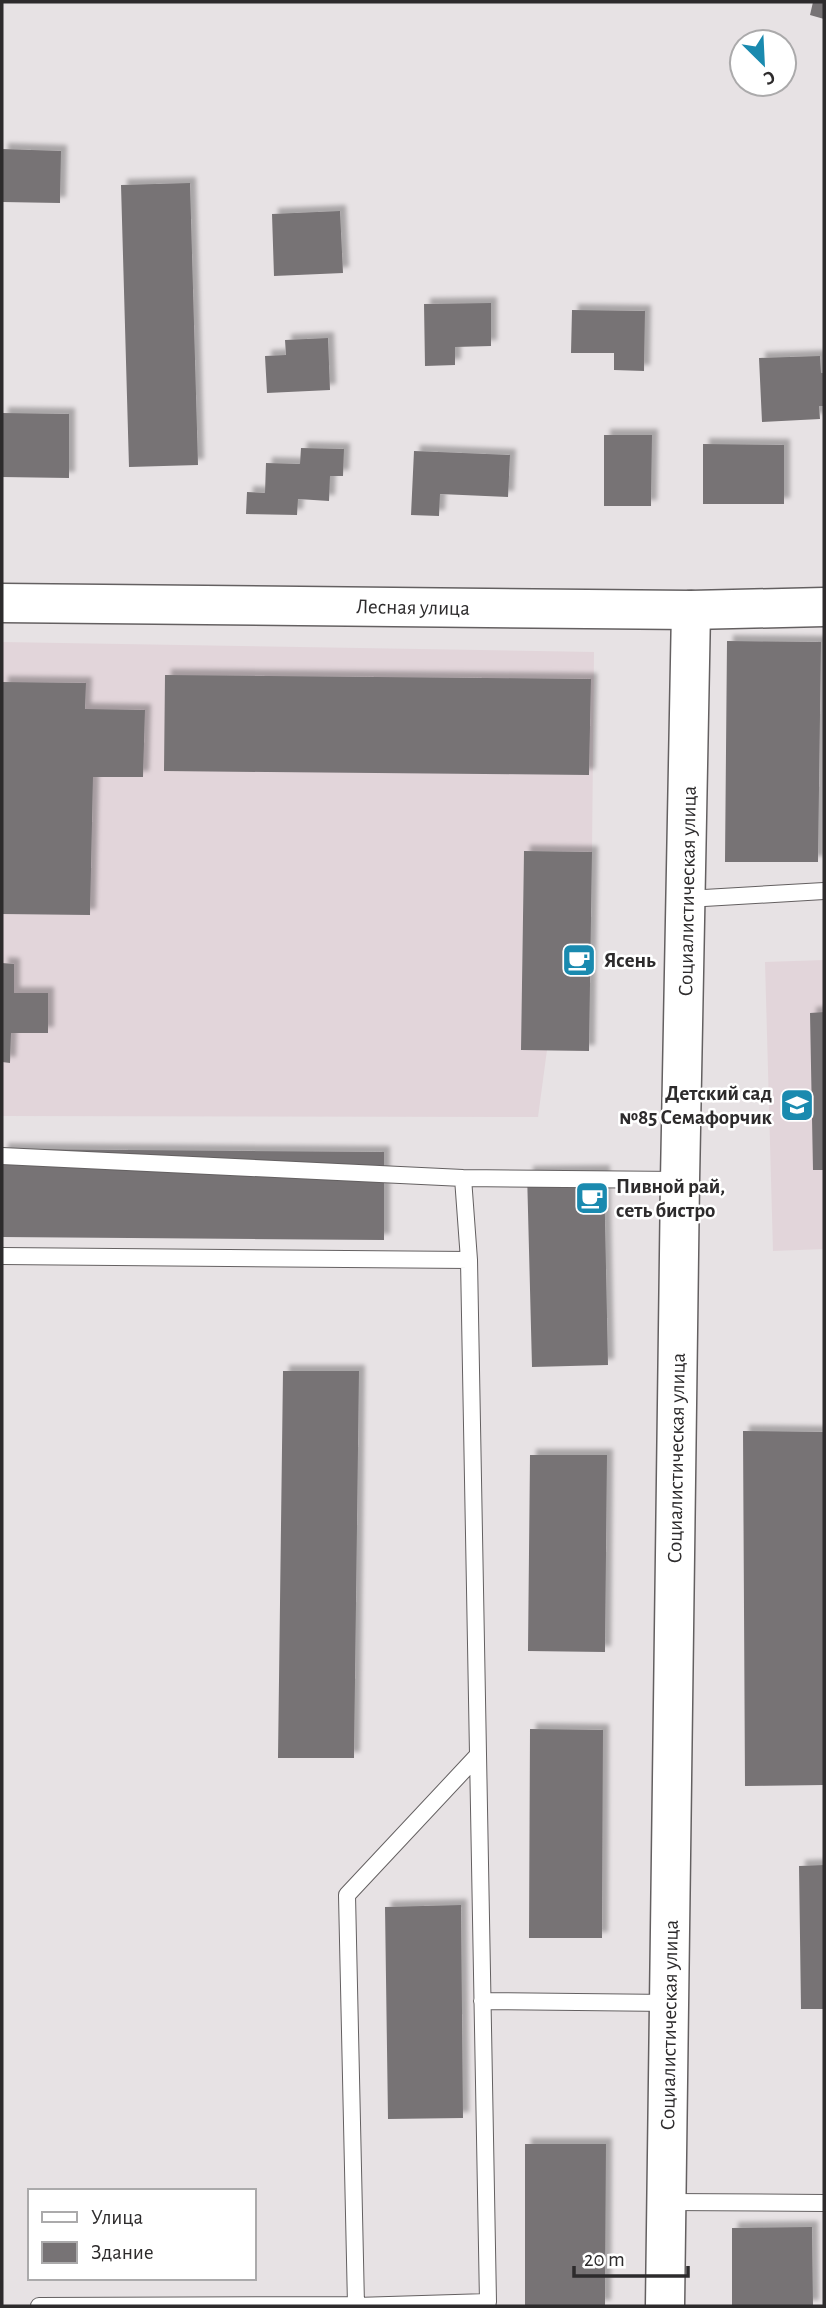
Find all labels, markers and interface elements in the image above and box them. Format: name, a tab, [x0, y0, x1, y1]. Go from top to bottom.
north arrow	[728, 28, 798, 98]
text: С	[761, 66, 778, 88]
street label: Лесная улица	[356, 596, 471, 619]
street label: Социалистическая улица	[675, 785, 700, 996]
cafe icon: Ясень	[560, 941, 598, 979]
place label: Ясень	[604, 950, 656, 971]
place label: Детский сад №85 Семафорчик	[619, 1083, 773, 1128]
school or university icon: Детский сад №85 Семафорчик	[778, 1086, 816, 1124]
place label: Пивной рай, сеть бистро	[616, 1176, 725, 1221]
cafe icon: Пивной рай, сеть бистро	[573, 1179, 611, 1217]
street label: Социалистическая улица	[664, 1352, 689, 1563]
street label: Социалистическая улица	[657, 1919, 682, 2130]
legend	[28, 2189, 256, 2280]
text: Улица	[91, 2207, 144, 2228]
scale bar	[574, 2234, 688, 2278]
text: Здание	[91, 2242, 154, 2263]
text: 20 m	[584, 2249, 625, 2270]

